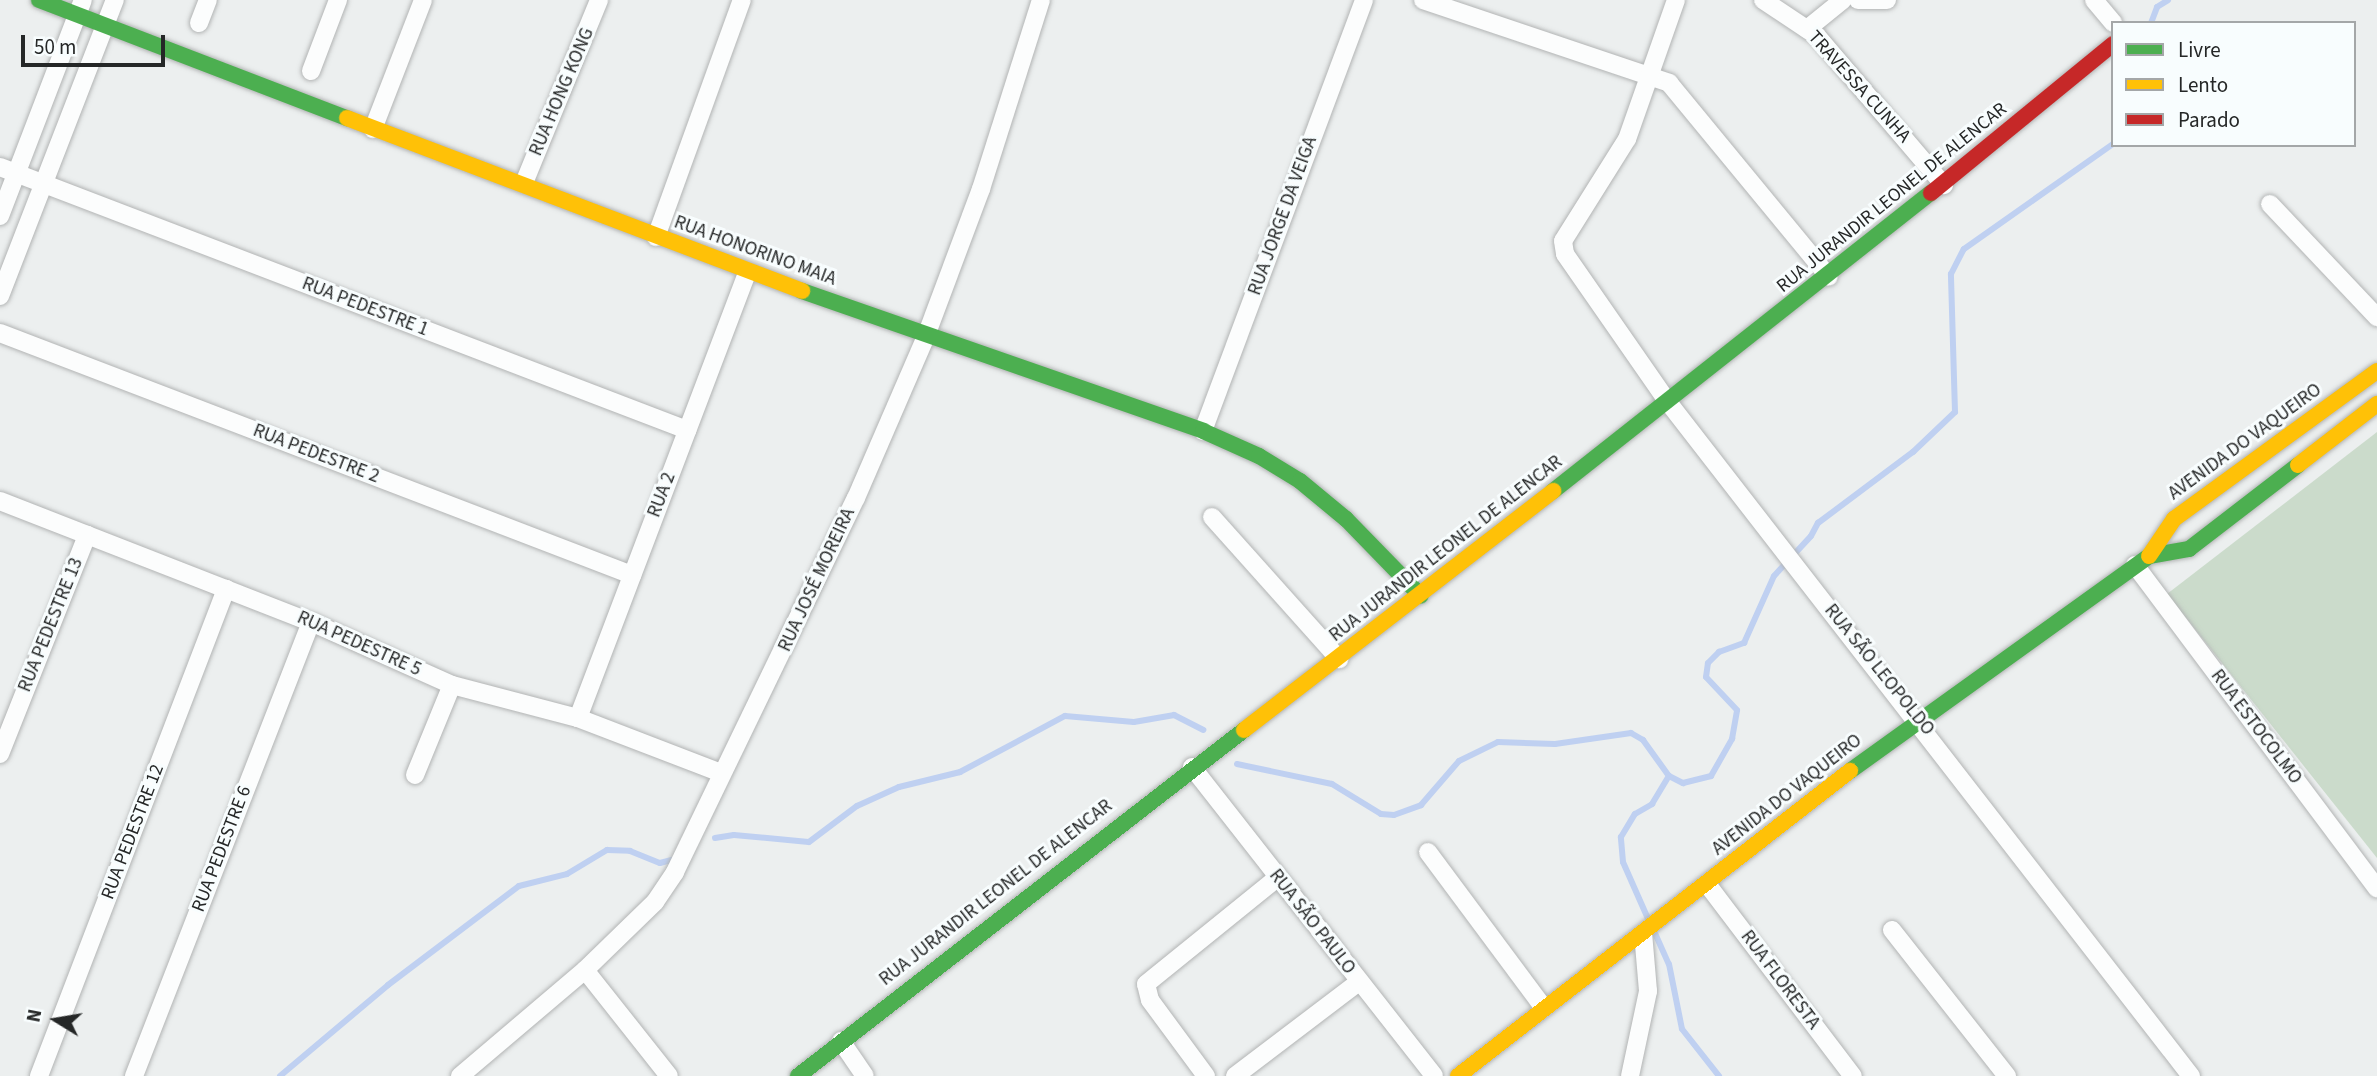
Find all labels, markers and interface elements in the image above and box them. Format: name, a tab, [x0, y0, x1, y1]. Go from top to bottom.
scale bar	[24, 21, 168, 65]
legend	[2111, 21, 2356, 147]
street label: RUA HONG KONG	[525, 25, 599, 159]
street label: TRAVESSA CUNHA	[1803, 26, 1915, 148]
text: 50 m	[34, 32, 76, 62]
text: Livre	[2178, 35, 2221, 65]
text: Lento	[2178, 70, 2228, 100]
street label: RUA JURANDIR LEONEL DE ALENCAR	[1772, 98, 2012, 298]
text: Parado	[2178, 105, 2240, 135]
street label: RUA JORGE DA VEIGA	[1244, 133, 1322, 299]
street label: RUA HONORINO MAIA	[671, 211, 839, 291]
street label: RUA PEDESTRE 1	[299, 272, 431, 342]
street label: AVENIDA DO VAQUEIRO	[2164, 379, 2326, 505]
street label: RUA PEDESTRE 2	[250, 419, 382, 489]
street label: RUA JURANDIR LEONEL DE ALENCAR	[1325, 451, 1567, 647]
street label: RUA 2	[643, 469, 681, 521]
street label: RUA JOSÉ MOREIRA	[774, 505, 860, 655]
street label: RUA PEDESTRE 13	[14, 555, 88, 695]
street label: RUA SÃO LEOPOLDO	[1819, 600, 1939, 740]
street label: RUA PEDESTRE 5	[293, 606, 425, 682]
street label: RUA ESTOCOLMO	[2205, 665, 2307, 789]
street label: AVENIDA DO VAQUEIRO	[1708, 729, 1866, 861]
street label: RUA PEDESTRE 12	[97, 761, 169, 903]
street label: RUA PEDESTRE 6	[187, 783, 257, 915]
street label: RUA JURANDIR LEONEL DE ALENCAR	[875, 795, 1117, 991]
street label: RUA SÃO PAULO	[1264, 865, 1360, 979]
street label: RUA FLORESTA	[1735, 926, 1825, 1034]
north arrow	[21, 985, 91, 1055]
text: N	[20, 1007, 49, 1025]

